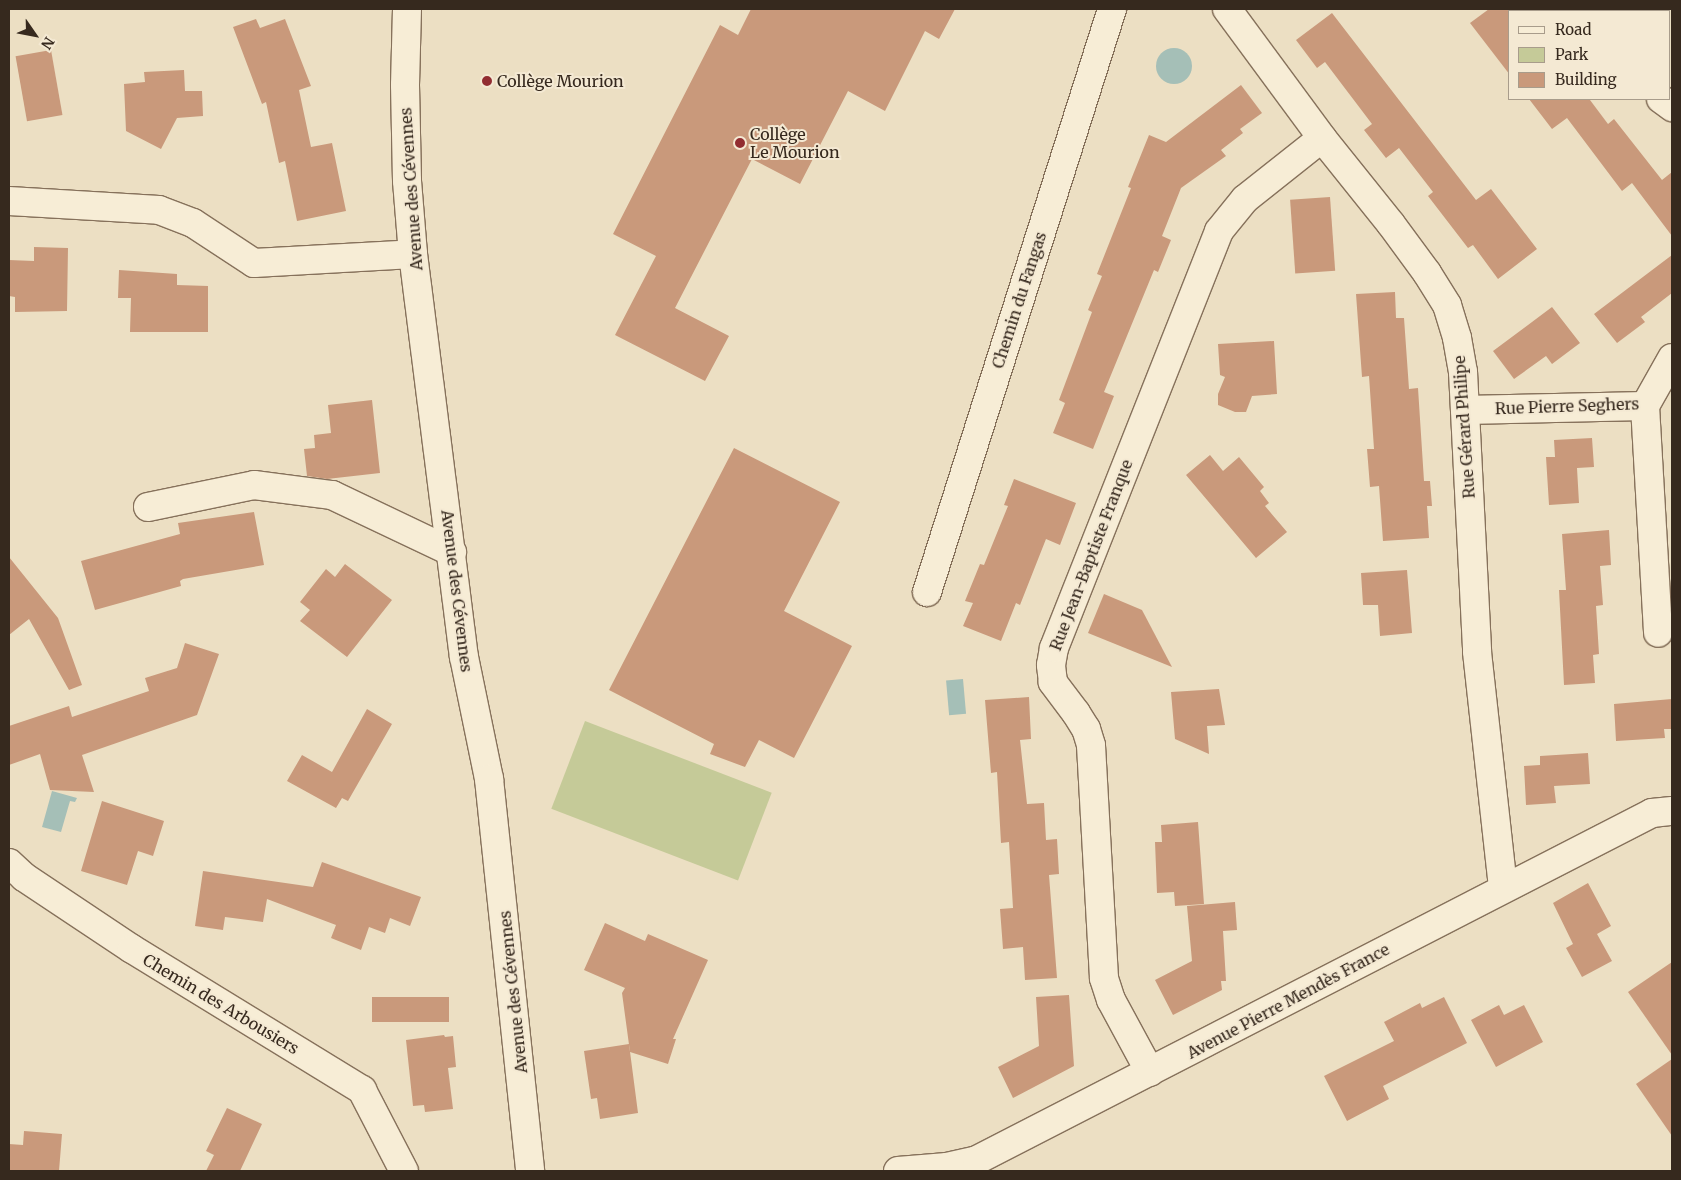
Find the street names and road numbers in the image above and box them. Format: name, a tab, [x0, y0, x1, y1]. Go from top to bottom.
street label: Avenue des Cévennes	[396, 107, 426, 271]
street label: Chemin du Fangas	[988, 229, 1050, 371]
street label: Rue Gérard Philipe	[1449, 355, 1479, 499]
street label: Rue Pierre Seghers	[1495, 394, 1639, 418]
street label: Rue Jean-Baptiste Franque	[1046, 457, 1136, 653]
street label: Avenue des Cévennes	[438, 509, 476, 673]
street label: Avenue des Cévennes	[495, 910, 531, 1074]
street label: Avenue Pierre Mendès France	[1184, 939, 1392, 1063]
street label: Chemin des Arbousiers	[140, 950, 302, 1058]

